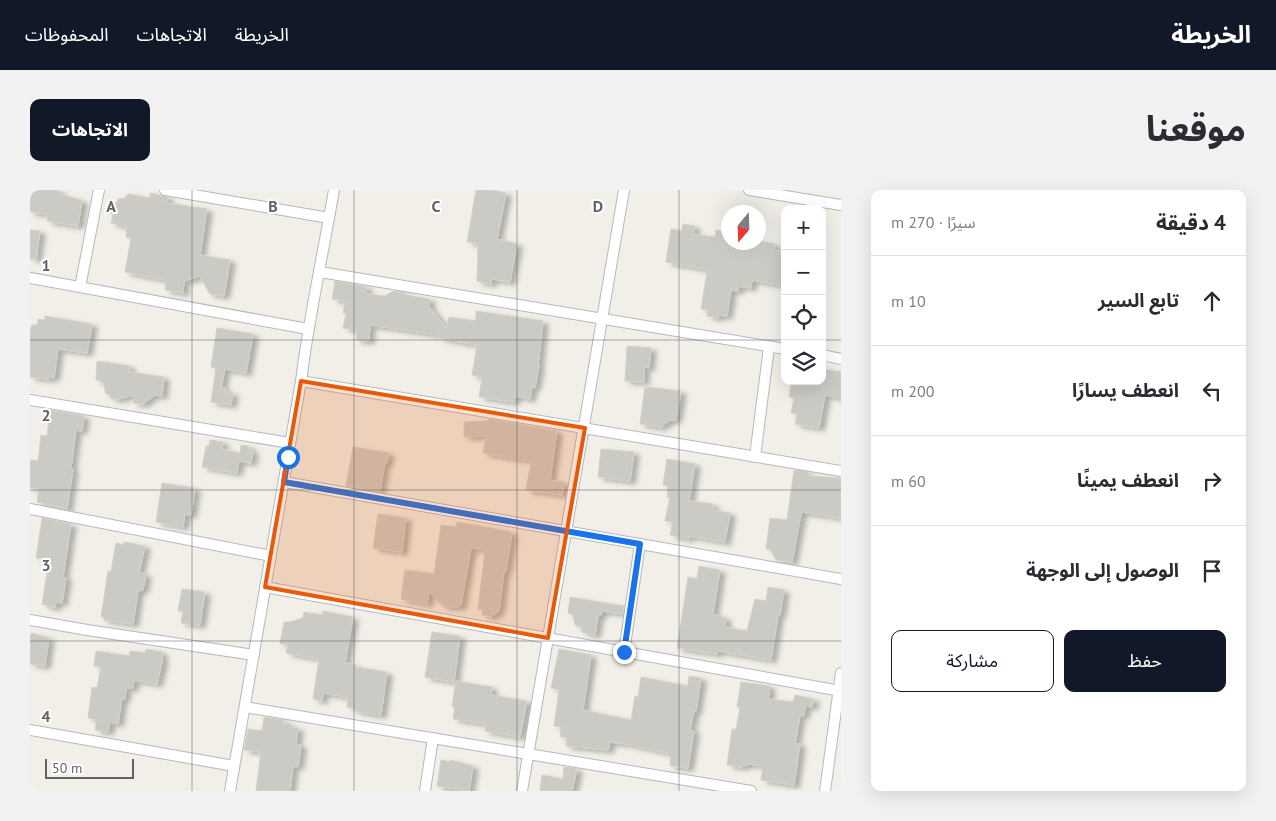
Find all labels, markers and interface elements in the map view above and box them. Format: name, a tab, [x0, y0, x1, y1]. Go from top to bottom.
text: الخريطة	[1171, 19, 1251, 50]
text: المحفوظات	[25, 23, 109, 46]
text: الاتجاهات	[137, 23, 207, 46]
text: الخريطة	[235, 23, 289, 46]
button: الاتجاهات	[30, 99, 150, 161]
text: موقعنا	[1146, 105, 1246, 151]
text: A	[106, 196, 116, 216]
text: B	[268, 196, 278, 216]
text: C	[432, 196, 441, 216]
text: D	[593, 196, 603, 216]
north arrow	[721, 205, 766, 250]
map controls	[781, 205, 826, 385]
button: +	[781, 205, 826, 250]
text: 4 دقيقة	[1156, 209, 1226, 236]
text: سيرًا · 270 m	[891, 212, 976, 232]
button: −	[781, 250, 826, 295]
text: 1	[41, 255, 51, 275]
icon: ahead	[1198, 287, 1226, 315]
text: تابع السير	[1098, 288, 1179, 312]
text: 10 m	[891, 291, 926, 311]
button: locate	[781, 295, 826, 340]
button: layers	[781, 340, 826, 385]
icon: left	[1198, 377, 1226, 405]
text: انعطف يسارًا	[1072, 378, 1179, 402]
text: 200 m	[891, 381, 934, 401]
text: 2	[41, 405, 51, 425]
route start	[277, 446, 300, 469]
icon: right	[1198, 467, 1226, 495]
text: انعطف يمينًا	[1077, 468, 1179, 492]
text: 60 m	[891, 471, 926, 491]
text: 3	[41, 555, 51, 575]
icon: arrive	[1198, 557, 1226, 585]
text: الوصول إلى الوجهة	[1026, 558, 1179, 582]
button: مشاركة	[891, 630, 1054, 692]
button: حفظ	[1064, 630, 1226, 692]
route end	[613, 641, 636, 664]
text: 4	[41, 706, 51, 726]
scale bar	[45, 756, 134, 779]
text: 50 m	[52, 759, 82, 777]

